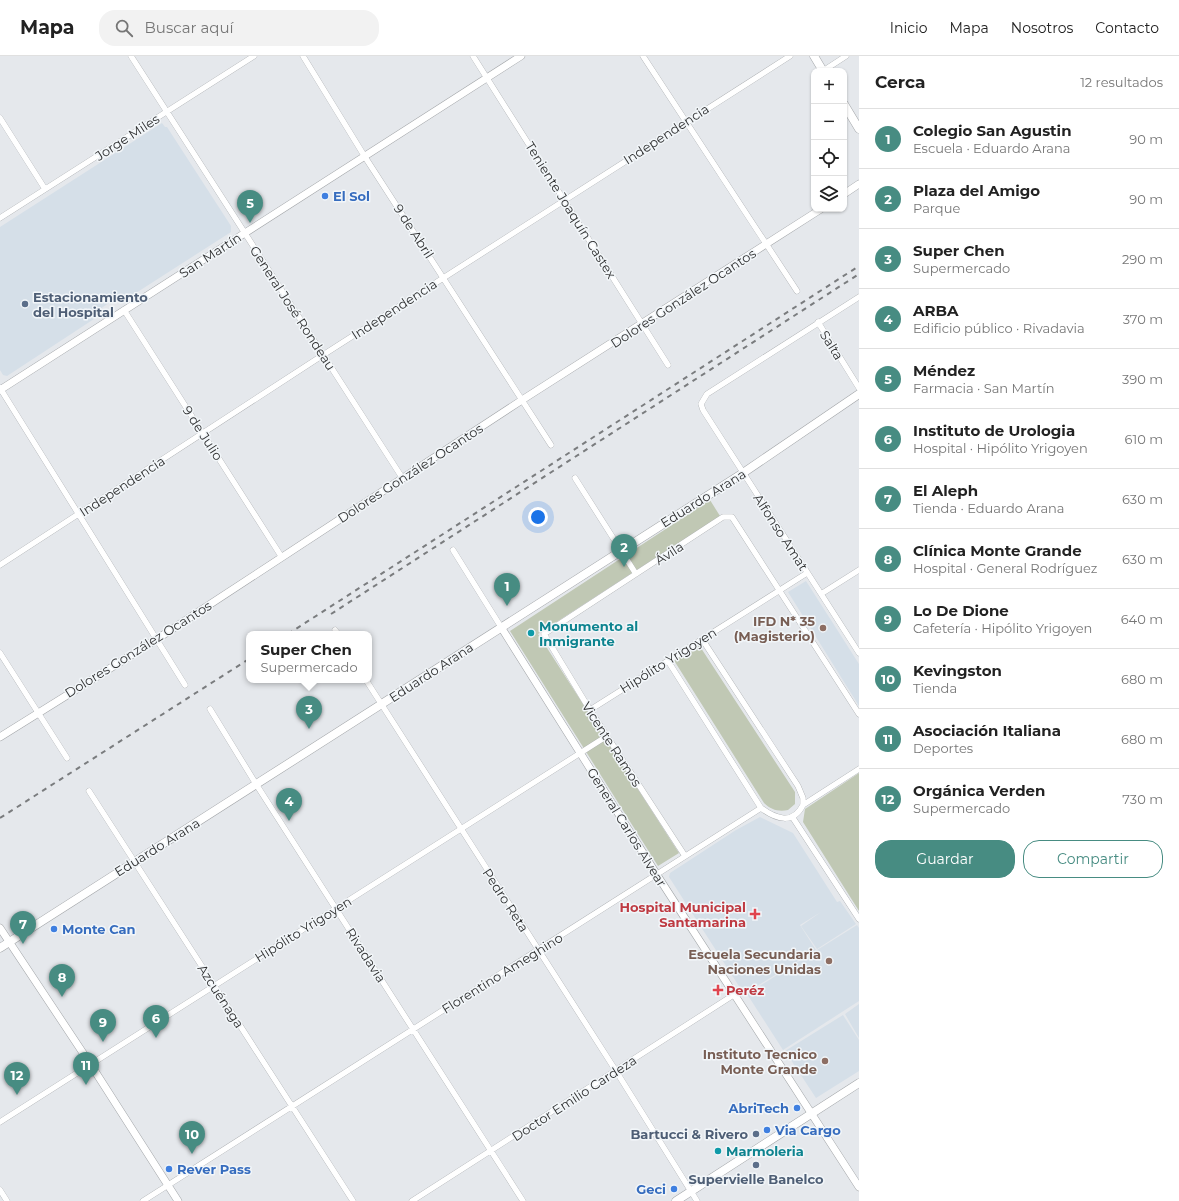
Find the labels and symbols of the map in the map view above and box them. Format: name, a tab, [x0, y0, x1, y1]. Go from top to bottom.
street label: Independencia	[620, 100, 712, 168]
street label: Jorge Miles	[91, 110, 162, 164]
street label: Teniente Joaquín Castex	[522, 139, 620, 281]
place label: El Sol	[333, 188, 370, 204]
pin: 5	[237, 190, 263, 223]
marker: El Sol	[320, 191, 330, 201]
street label: 9 de Abril	[391, 201, 437, 261]
street label: San Martín	[176, 229, 244, 281]
street label: General José Rondeau	[247, 243, 339, 373]
street label: Dolores González Ocantos	[607, 245, 759, 351]
street label: Independencia	[348, 275, 440, 343]
place label: Estacionamiento del Hospital	[33, 289, 148, 320]
marker: Estacionamiento del Hospital	[20, 299, 30, 309]
street label: Salta	[817, 327, 847, 363]
street label: 9 de Julio	[179, 403, 227, 463]
street label: Dolores González Ocantos	[334, 420, 486, 526]
street label: Independencia	[76, 452, 168, 520]
street label: Eduardo Arana	[657, 465, 749, 531]
street label: Alfonso Amat	[750, 491, 812, 573]
your location	[528, 507, 548, 527]
pin: 2	[611, 534, 637, 567]
street label: Ávila	[652, 538, 686, 568]
pin: 1	[494, 573, 520, 606]
street label: Dolores González Ocantos	[62, 597, 214, 701]
place label: IFD N* 35 (Magisterio)	[734, 613, 815, 644]
place label: Monumento al Inmigrante	[539, 618, 638, 649]
marker: IFD N* 35 (Magisterio)	[818, 623, 828, 633]
street label: Hipólito Yrigoyen	[617, 624, 719, 696]
marker: Monumento al Inmigrante	[526, 628, 536, 638]
street label: Eduardo Arana	[386, 639, 476, 705]
pin: 3	[296, 696, 322, 729]
street label: Vicente Ramos	[579, 699, 645, 789]
street label: General Carlos Alvear	[584, 765, 670, 889]
pin: 4	[276, 788, 302, 821]
street label: Eduardo Arana	[111, 814, 203, 880]
street label: Pedro Reta	[480, 865, 532, 935]
street label: Hipólito Yrigoyen	[252, 893, 354, 965]
place label: Hospital Municipal Santamarina	[620, 899, 746, 930]
marker: Hospital Municipal Santamarina	[749, 908, 761, 920]
pin: 7	[10, 911, 36, 944]
place label: Monte Can	[62, 921, 136, 937]
marker: Monte Can	[49, 924, 59, 934]
street label: Rivadavia	[342, 925, 390, 985]
street label: Florentino Ameghino	[438, 929, 566, 1017]
place label: Escuela Secundaria Naciones Unidas	[688, 946, 821, 977]
marker: Escuela Secundaria Naciones Unidas	[824, 956, 834, 966]
street label: Azcuénaga	[194, 961, 248, 1031]
pin: 8	[49, 964, 75, 997]
place label: Peréz	[726, 982, 764, 998]
marker: Peréz	[713, 985, 723, 995]
pin: 6	[143, 1005, 169, 1038]
pin: 9	[90, 1009, 116, 1042]
place label: Instituto Tecnico Monte Grande	[703, 1046, 817, 1077]
pin: 11	[73, 1052, 99, 1085]
street label: Doctor Emilio Cardeza	[509, 1052, 639, 1144]
marker: Instituto Tecnico Monte Grande	[820, 1056, 830, 1066]
pin: 12	[4, 1062, 30, 1095]
place label: AbriTech	[727, 1100, 789, 1116]
marker: AbriTech	[792, 1103, 802, 1113]
pin: 10	[179, 1121, 205, 1154]
place label: Via Cargo	[774, 1122, 841, 1138]
marker: Via Cargo	[762, 1125, 772, 1135]
place label: Bartucci & Rivero	[630, 1126, 748, 1142]
marker: Bartucci & Rivero	[751, 1129, 761, 1139]
place label: Marmoleria	[726, 1143, 804, 1159]
marker: Marmoleria	[713, 1146, 723, 1156]
marker: Supervielle Banelco	[751, 1160, 761, 1170]
place label: Rever Pass	[177, 1161, 251, 1177]
marker: Rever Pass	[164, 1164, 174, 1174]
place label: Supervielle Banelco	[688, 1171, 824, 1187]
place label: Geci	[636, 1181, 666, 1197]
marker: Geci	[669, 1184, 679, 1194]

